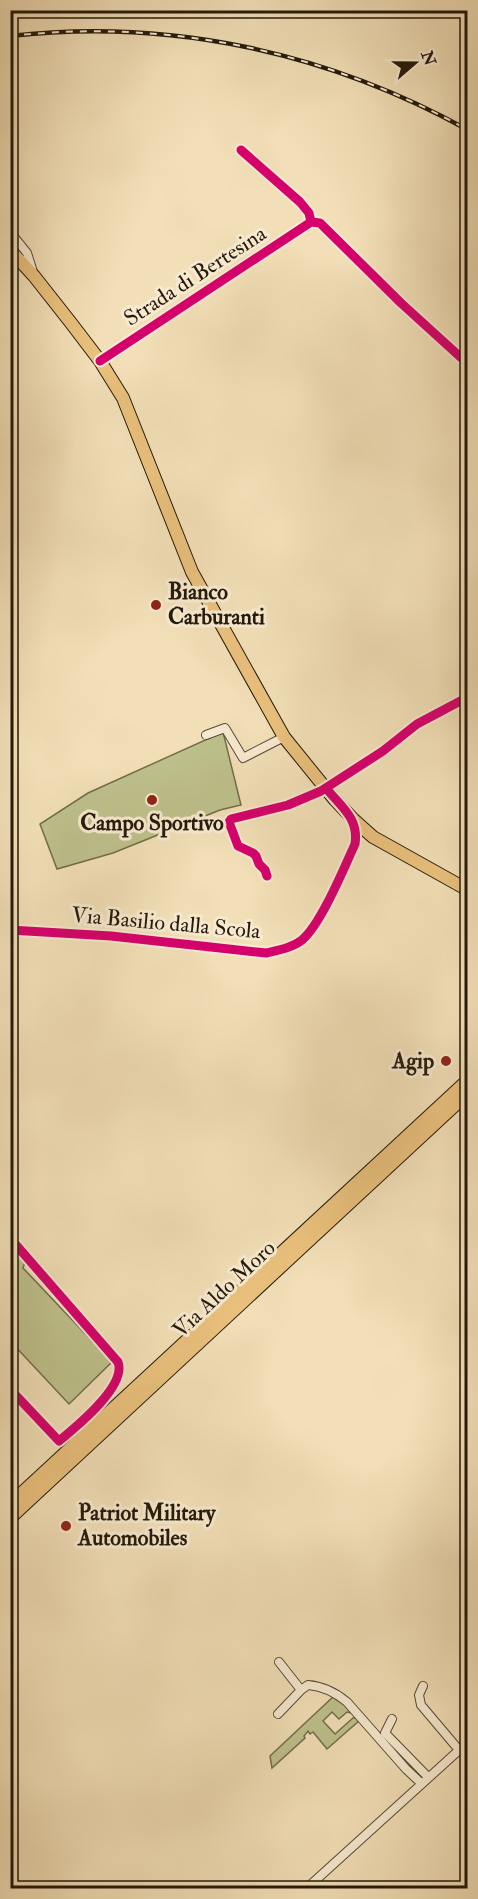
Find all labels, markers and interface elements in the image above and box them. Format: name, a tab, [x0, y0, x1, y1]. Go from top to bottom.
north arrow	[385, 33, 445, 93]
text: N	[416, 47, 440, 69]
street label: Strada di Bertesina	[118, 219, 272, 332]
place label: Bianco Carburanti	[168, 578, 265, 631]
marker: Bianco Carburanti	[149, 598, 163, 612]
marker: Campo Sportivo	[145, 793, 159, 807]
place label: Campo Sportivo	[80, 809, 224, 838]
street label: Via Basilio dalla Scola	[70, 901, 263, 945]
place label: Agip	[391, 1047, 434, 1076]
marker: Agip	[439, 1054, 453, 1068]
street label: Via Aldo Moro	[167, 1234, 281, 1344]
place label: Patriot Military Automobiles	[77, 1499, 217, 1552]
marker: Patriot Military Automobiles	[59, 1519, 73, 1533]

